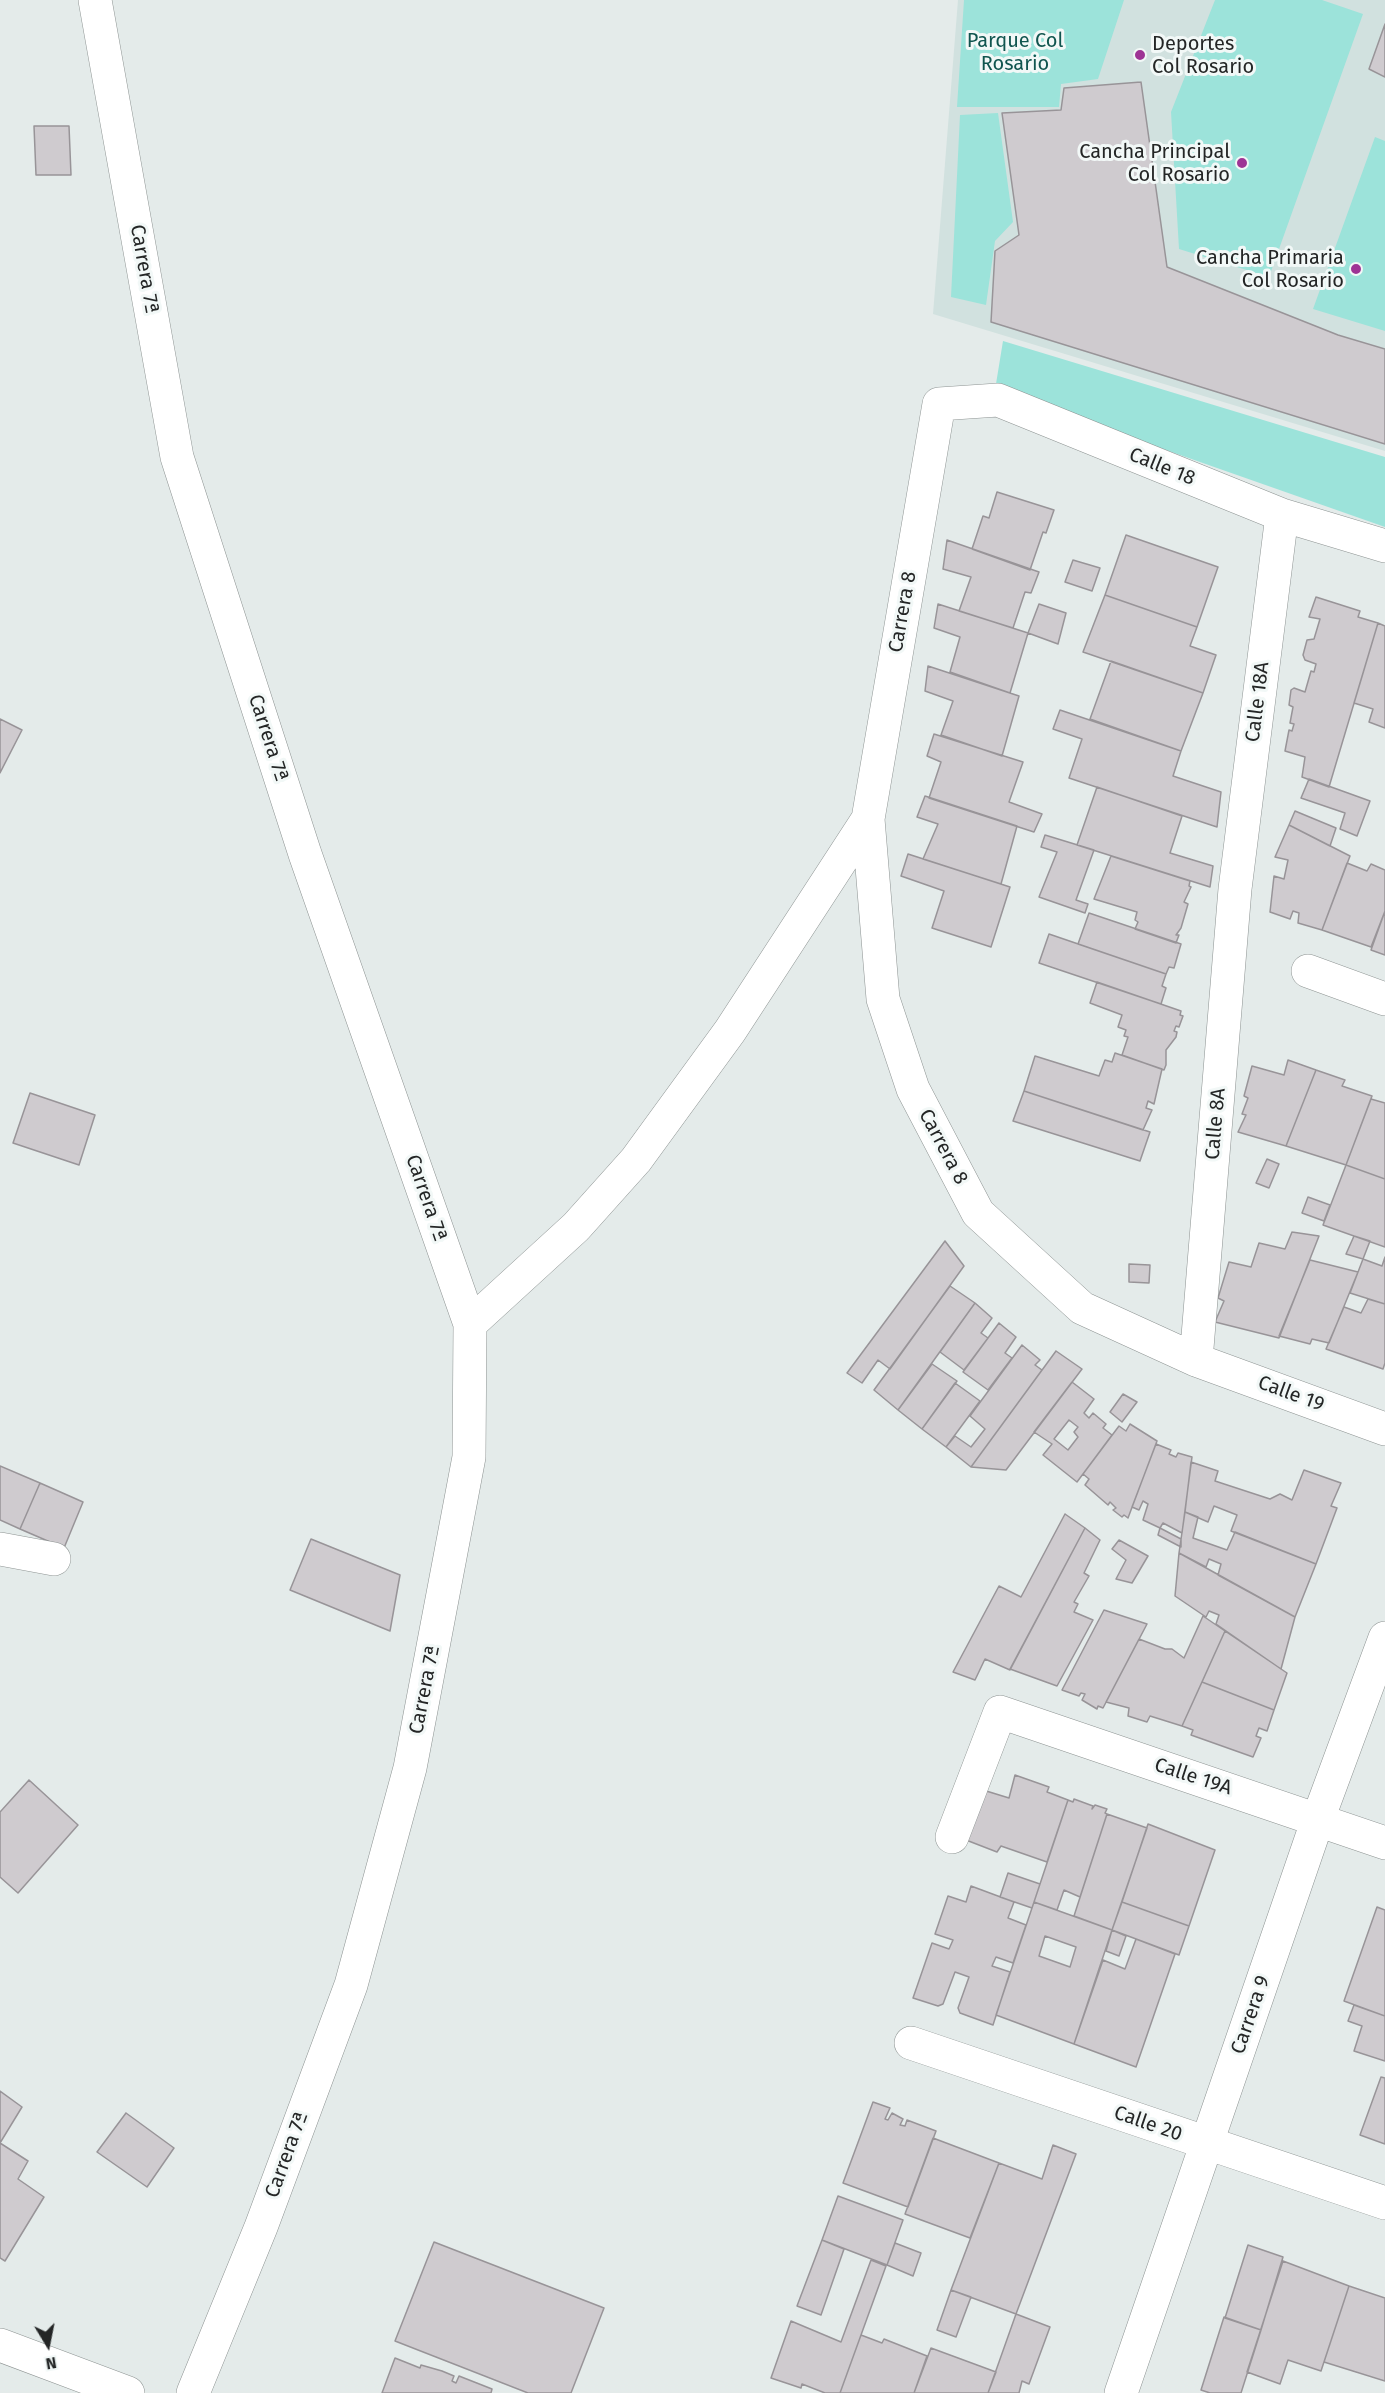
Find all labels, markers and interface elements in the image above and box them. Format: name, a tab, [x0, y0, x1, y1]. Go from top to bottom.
park label: Parque Col Rosario	[967, 29, 1063, 76]
place label: Deportes Col Rosario	[1152, 32, 1254, 79]
marker: Deportes Col Rosario	[1133, 48, 1147, 62]
place label: Cancha Principal Col Rosario	[1079, 140, 1230, 187]
marker: Cancha Principal Col Rosario	[1235, 156, 1249, 170]
street label: Carrera 7ª	[124, 223, 164, 315]
place label: Cancha Primaria Col Rosario	[1196, 246, 1344, 293]
marker: Cancha Primaria Col Rosario	[1349, 262, 1363, 276]
street label: Calle 18	[1125, 443, 1199, 491]
street label: Carrera 8	[884, 570, 922, 654]
street label: Calle 18A	[1241, 661, 1275, 743]
street label: Carrera 7ª	[243, 692, 293, 784]
street label: Calle 8A	[1201, 1087, 1231, 1161]
street label: Carrera 8	[913, 1105, 973, 1189]
street label: Carrera 7ª	[400, 1152, 452, 1244]
street label: Calle 19	[1255, 1371, 1327, 1417]
street label: Carrera 7ª	[405, 1644, 445, 1736]
street label: Calle 19A	[1151, 1753, 1235, 1801]
street label: Carrera 9	[1226, 1973, 1276, 2057]
street label: Calle 20	[1111, 2101, 1185, 2147]
street label: Carrera 7ª	[260, 2109, 314, 2201]
north arrow	[18, 2315, 78, 2375]
text: N	[44, 2353, 58, 2373]

